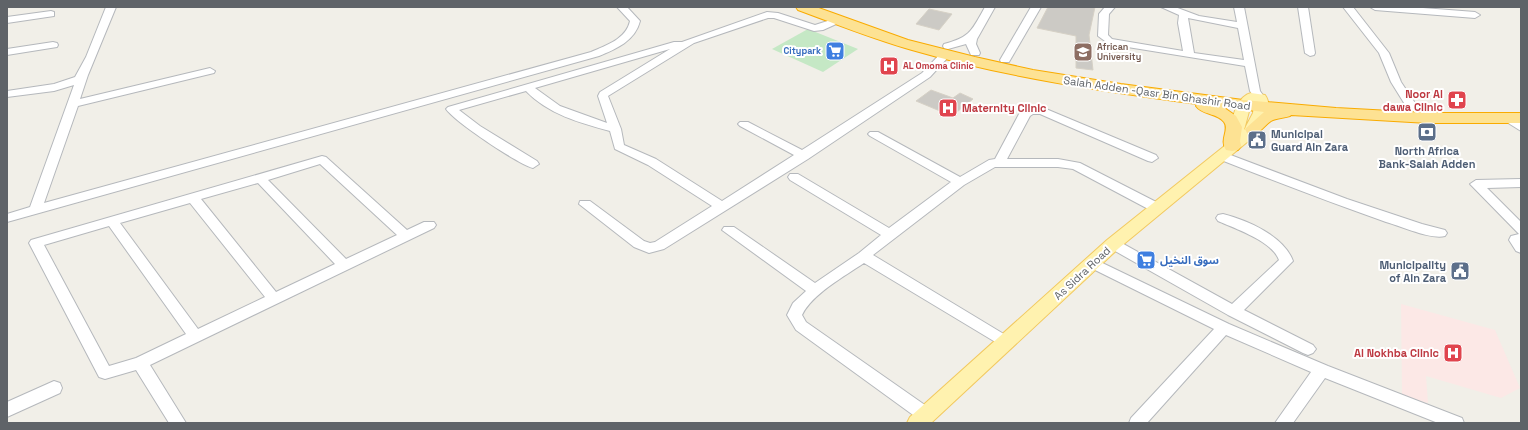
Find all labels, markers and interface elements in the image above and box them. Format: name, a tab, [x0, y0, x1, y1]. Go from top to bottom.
supermarket icon: Citypark	[824, 40, 846, 62]
school or university icon: African University	[1072, 41, 1094, 63]
place label: African University	[1097, 41, 1141, 63]
place label: Citypark	[784, 45, 821, 57]
hospital icon: AL Omoma Clinic	[878, 55, 900, 77]
place label: AL Omoma Clinic	[903, 60, 974, 72]
street label: Salah Adden -Qasr Bin Ghashir Road	[1063, 73, 1251, 113]
place label: Noor Al dawa Clinic	[1383, 87, 1444, 114]
pharmacy icon: Noor Al dawa Clinic	[1446, 89, 1468, 111]
hospital icon: Maternity Clinic	[937, 97, 959, 119]
place label: Maternity Clinic	[962, 101, 1047, 115]
bank icon: North Africa Bank-Salah Adden	[1416, 121, 1438, 143]
place label: Municipal Guard Ain Zara	[1271, 127, 1349, 154]
public building icon: Municipal Guard Ain Zara	[1246, 129, 1268, 151]
place label: North Africa Bank-Salah Adden	[1379, 144, 1476, 171]
street label: As Sidra Road	[1051, 243, 1113, 303]
supermarket icon: سوق النخيل	[1135, 249, 1157, 271]
place label: سوق النخيل	[1160, 253, 1219, 267]
place label: Municipality of Ain Zara	[1379, 258, 1447, 285]
public building icon: Municipality of Ain Zara	[1449, 260, 1471, 282]
hospital icon: Al Nokhba Clinic	[1442, 342, 1464, 364]
place label: Al Nokhba Clinic	[1354, 346, 1440, 360]

